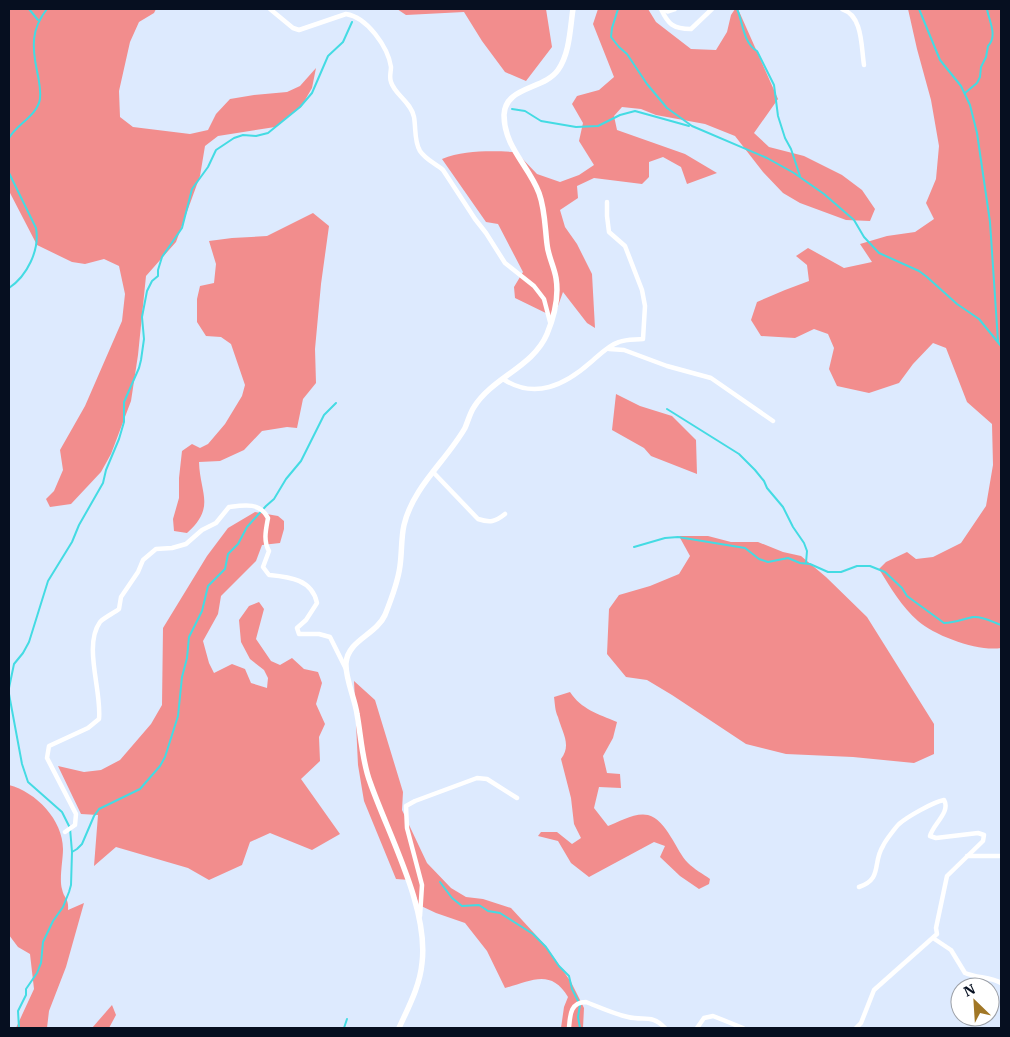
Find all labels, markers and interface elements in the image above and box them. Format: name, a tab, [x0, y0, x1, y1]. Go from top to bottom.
north arrow	[950, 977, 1000, 1027]
text: N	[961, 980, 978, 1001]

